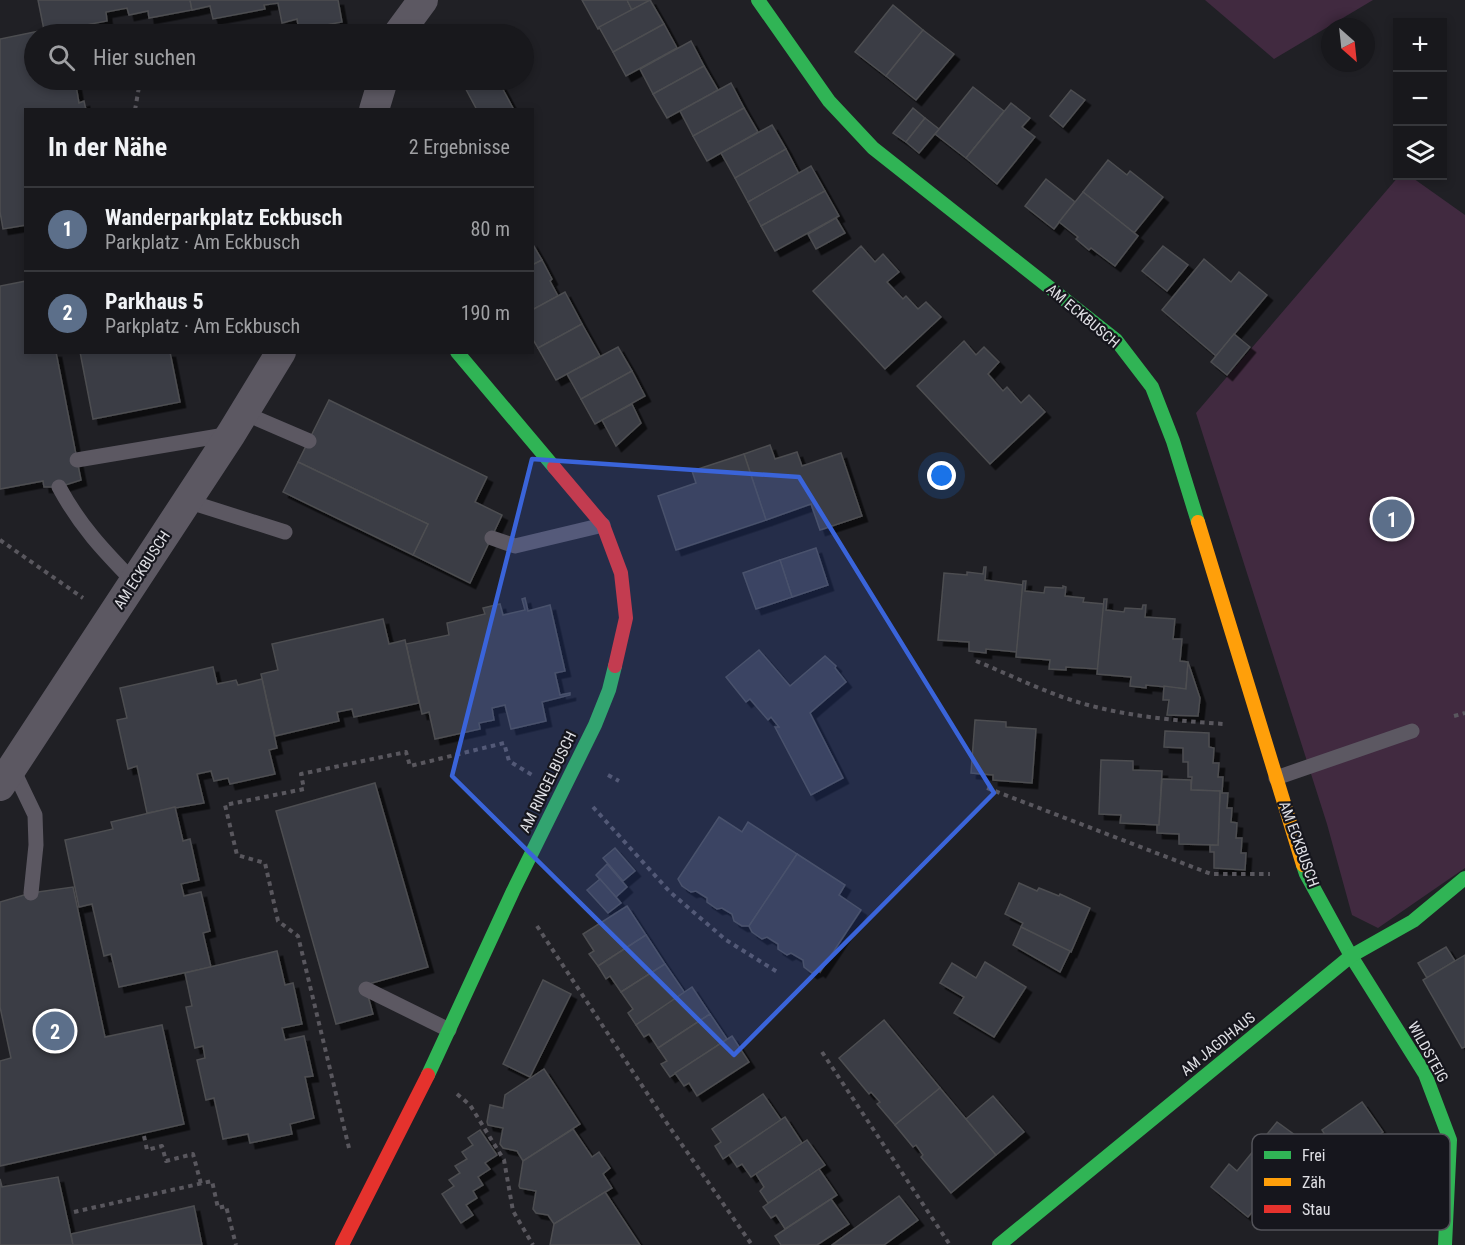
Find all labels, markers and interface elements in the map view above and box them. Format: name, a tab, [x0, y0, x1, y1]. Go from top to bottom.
north arrow	[1321, 18, 1375, 72]
map controls	[1393, 18, 1447, 180]
button: +	[1393, 18, 1447, 72]
search box	[24, 24, 534, 90]
icon: search	[45, 41, 78, 74]
text: Hier suchen	[93, 45, 196, 70]
button: −	[1393, 72, 1447, 126]
button: layers	[1393, 126, 1447, 180]
text: In der Nähe	[48, 132, 167, 162]
text: 2 Ergebnisse	[409, 135, 510, 159]
text: Wanderparkplatz Eckbusch	[105, 205, 343, 230]
text: 1	[62, 217, 73, 241]
text: 80 m	[471, 217, 510, 241]
text: Parkplatz · Am Eckbusch	[105, 230, 300, 254]
street label: AM ECKBUSCH	[1043, 280, 1123, 352]
text: Parkhaus 5	[105, 289, 204, 314]
text: 2	[62, 301, 73, 325]
text: 190 m	[461, 301, 510, 325]
text: Parkplatz · Am Eckbusch	[105, 314, 300, 338]
your location	[927, 461, 956, 490]
pin: 1	[1372, 496, 1412, 542]
street label: AM ECKBUSCH	[110, 527, 174, 613]
street label: AM RINGELBUSCH	[516, 729, 580, 835]
street label: AM ECKBUSCH	[1275, 799, 1323, 889]
pin: 2	[36, 1008, 74, 1054]
street label: AM JAGDHAUS	[1177, 1008, 1259, 1080]
street label: WILDSTEIG	[1404, 1019, 1452, 1085]
legend	[1252, 1134, 1450, 1230]
text: Frei	[1302, 1146, 1325, 1165]
text: Zäh	[1302, 1173, 1326, 1192]
text: Stau	[1302, 1200, 1330, 1219]

